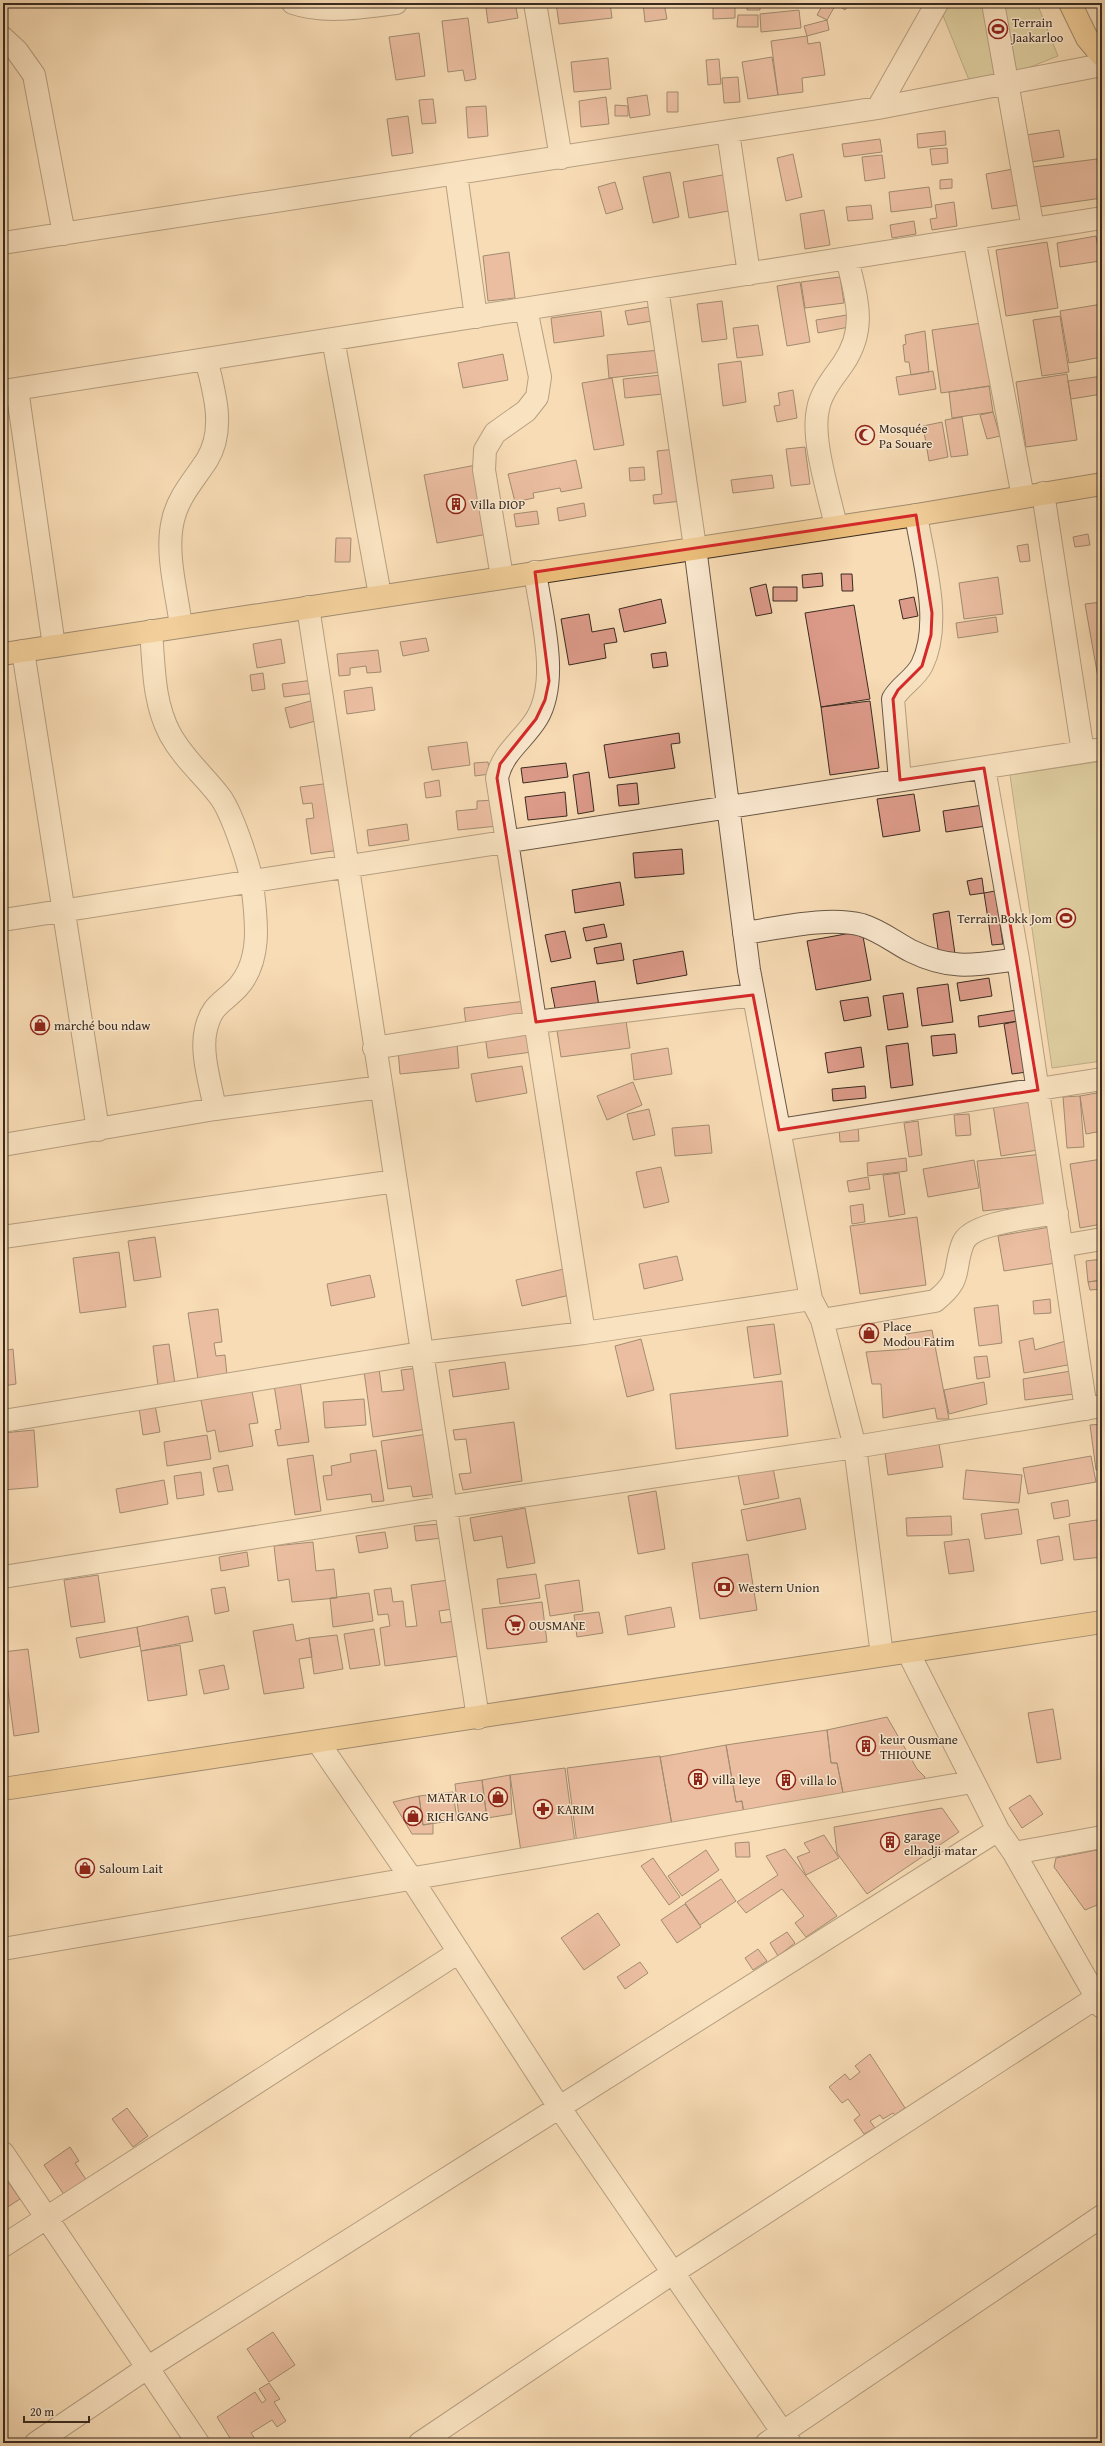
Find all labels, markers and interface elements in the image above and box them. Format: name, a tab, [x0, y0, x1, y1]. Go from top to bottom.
place label: Terrain Jaakarloo	[1010, 13, 1064, 47]
sports icon: Terrain Jaakarloo	[987, 18, 1009, 40]
place label: Mosquée Pa Souare	[879, 419, 932, 453]
mosque icon: Mosquée Pa Souare	[854, 424, 876, 446]
building icon: Villa DIOP	[445, 493, 467, 515]
place label: Villa DIOP	[470, 495, 525, 514]
sports icon: Terrain Bokk Jom	[1055, 907, 1077, 929]
place label: Terrain Bokk Jom	[957, 909, 1052, 928]
shop icon: marché bou ndaw	[29, 1014, 51, 1036]
place label: marché bou ndaw	[54, 1016, 151, 1035]
place label: Place Modou Fatim	[883, 1317, 955, 1351]
shop icon: Place Modou Fatim	[858, 1322, 880, 1344]
bank icon: Western Union	[713, 1576, 735, 1598]
place label: Western Union	[738, 1578, 820, 1597]
supermarket icon: OUSMANE	[504, 1614, 526, 1636]
place label: OUSMANE	[529, 1616, 586, 1635]
place label: keur Ousmane THIOUNE	[880, 1730, 958, 1764]
building icon: keur Ousmane THIOUNE	[855, 1735, 877, 1757]
building icon: villa leye	[687, 1768, 709, 1790]
building icon: villa lo	[775, 1769, 797, 1791]
place label: villa leye	[712, 1770, 761, 1789]
place label: villa lo	[800, 1771, 837, 1790]
shop icon: MATAR LO	[487, 1786, 509, 1808]
place label: MATAR LO	[427, 1788, 484, 1807]
pharmacy icon: KARIM	[532, 1798, 554, 1820]
place label: KARIM	[557, 1800, 595, 1819]
shop icon: RICH GANG	[402, 1805, 424, 1827]
place label: RICH GANG	[427, 1807, 489, 1826]
place label: garage elhadji matar	[904, 1826, 978, 1860]
building icon: garage elhadji matar	[879, 1831, 901, 1853]
shop icon: Saloum Lait	[74, 1857, 96, 1879]
place label: Saloum Lait	[99, 1859, 163, 1878]
scale bar	[24, 2398, 89, 2424]
text: 20 m	[30, 2403, 54, 2420]

